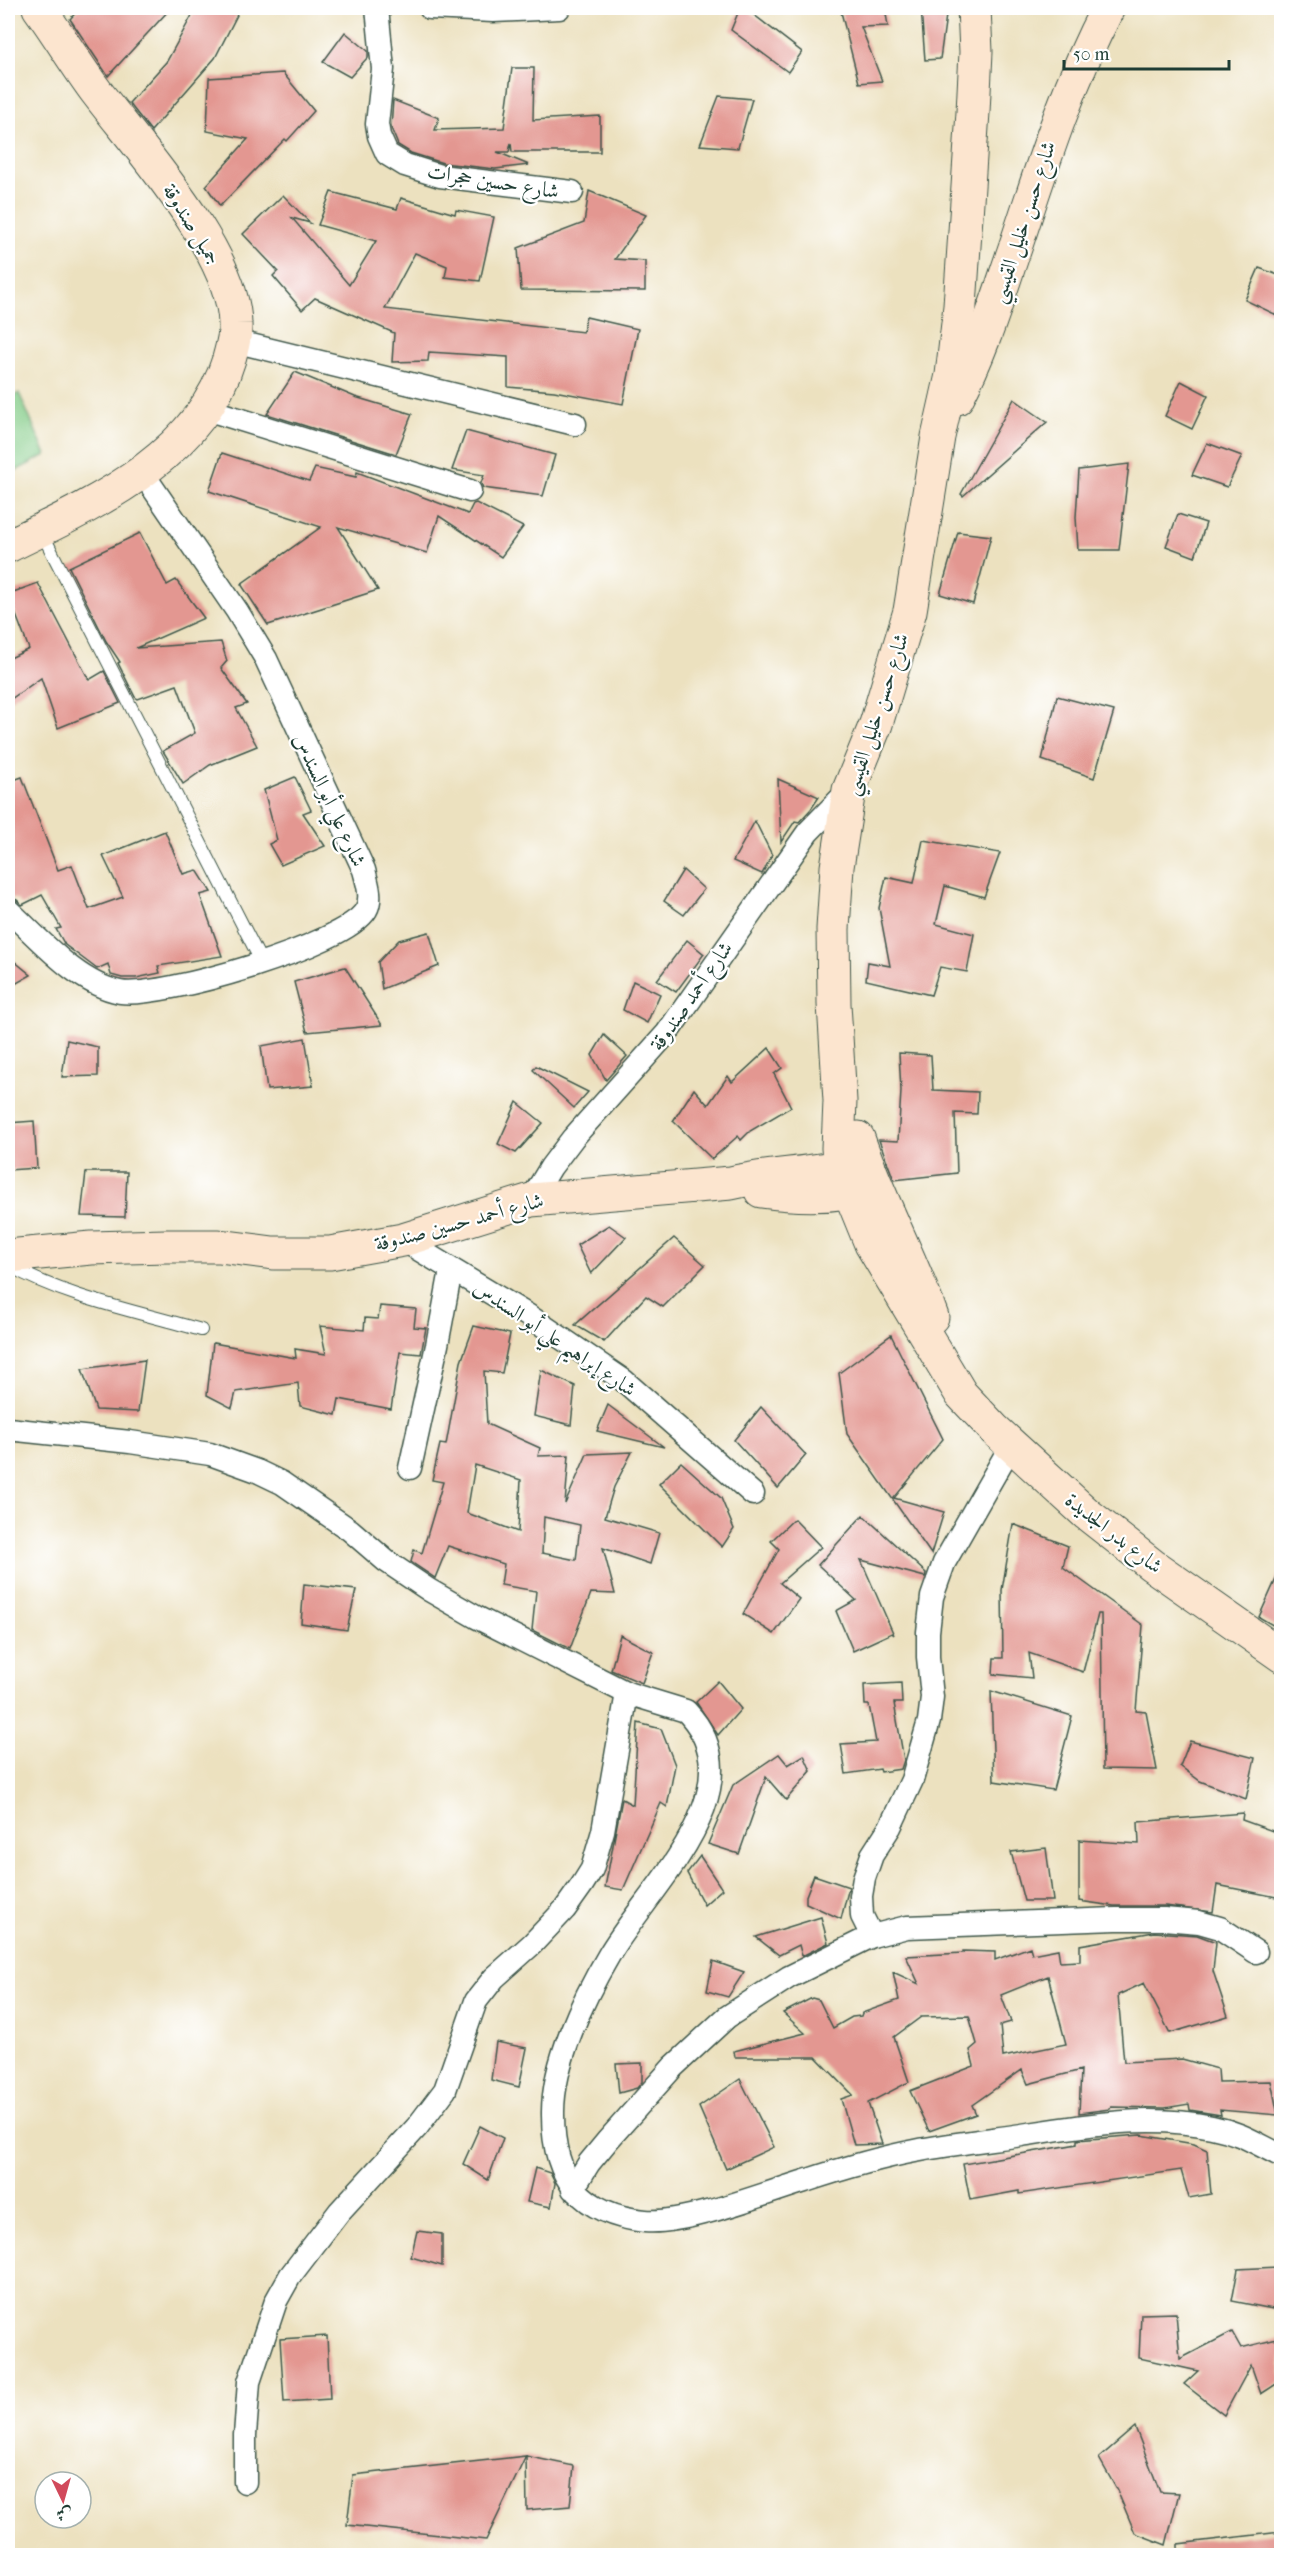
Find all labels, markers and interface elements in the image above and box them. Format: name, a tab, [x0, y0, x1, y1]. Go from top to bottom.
scale bar	[1064, 33, 1229, 71]
text: 50 m	[1073, 44, 1110, 65]
street label: شارع حسن خليل القيسي	[986, 138, 1068, 308]
street label: شارع حسين حجرات	[424, 159, 561, 209]
street label: جميل صندوقة	[155, 179, 226, 270]
street label: شارع حسن خليل القيسي	[839, 630, 921, 800]
street label: شارع علي أبو السندس	[281, 728, 374, 874]
street label: شارع أحمد صندوقة	[642, 935, 742, 1059]
street label: شارع أحمد حسين صندوقة	[371, 1185, 548, 1262]
street label: شارع إبراهيم علي أبو السندس	[464, 1272, 642, 1409]
street label: شارع بدر الجديدة	[1057, 1488, 1167, 1583]
north arrow	[33, 2470, 93, 2530]
text: ش	[56, 2504, 73, 2525]

